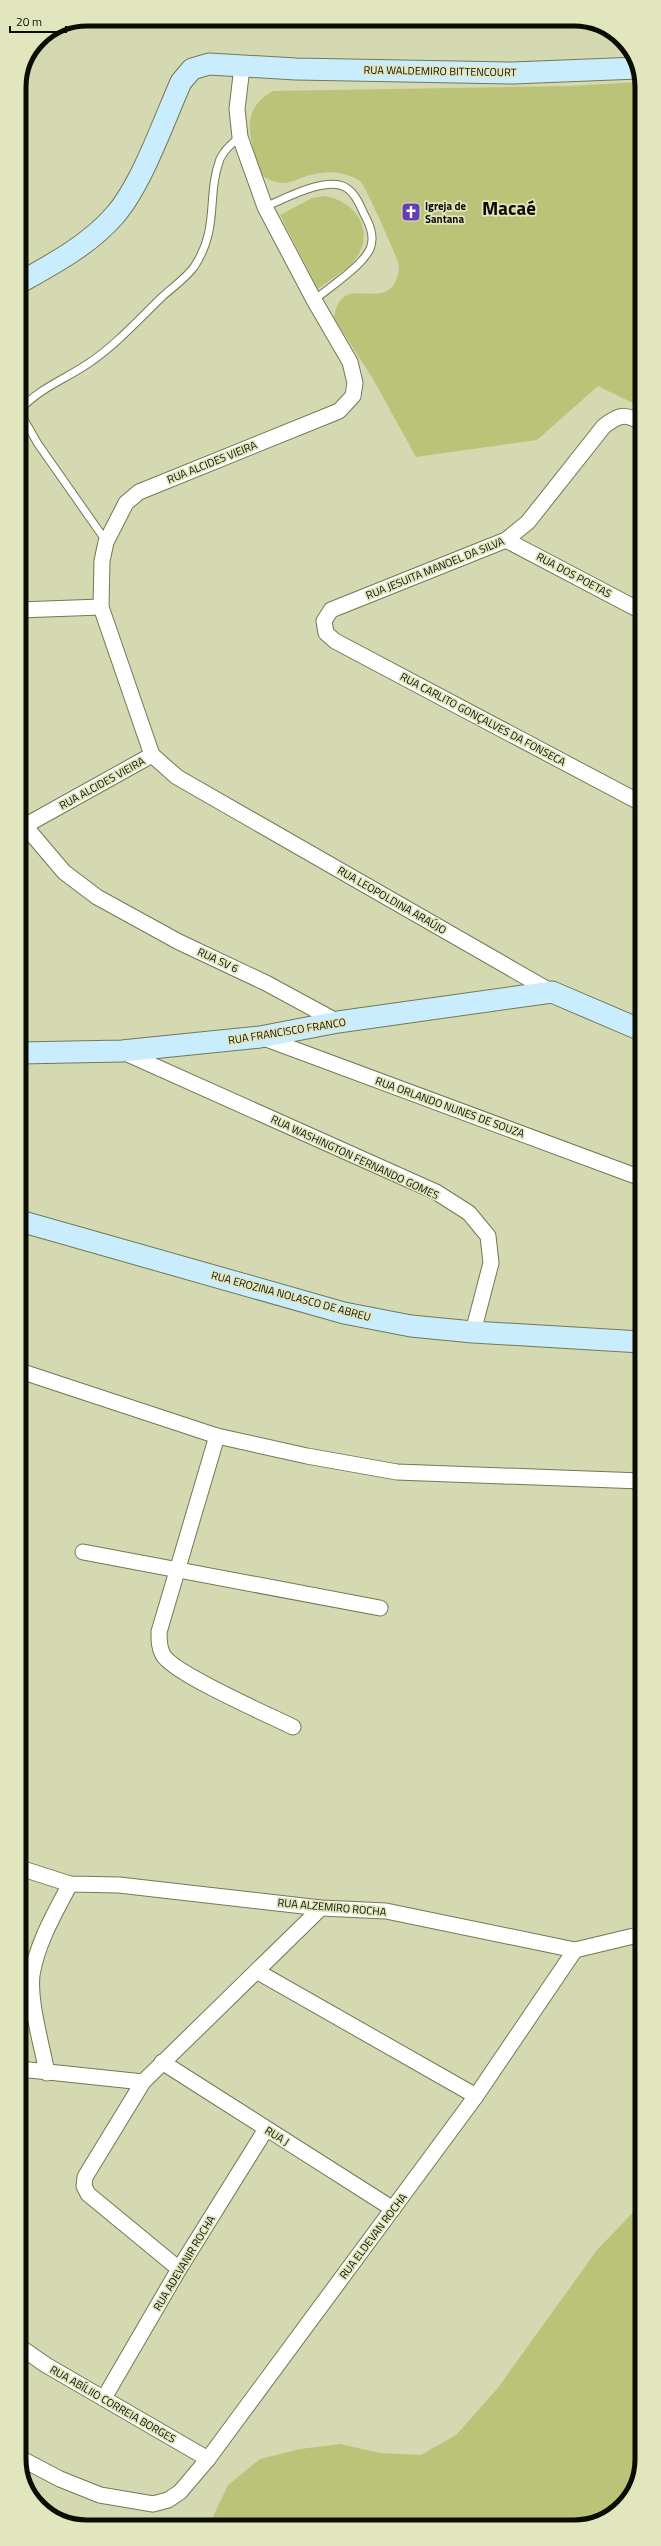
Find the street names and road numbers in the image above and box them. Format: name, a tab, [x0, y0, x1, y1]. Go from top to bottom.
street label: RUA WALDEMIRO BITTENCOURT	[363, 62, 517, 80]
street label: RUA ALCIDES VIEIRA	[165, 436, 260, 487]
street label: RUA JESUITA MANOEL DA SILVA	[363, 533, 507, 603]
street label: RUA DOS POETAS	[534, 548, 614, 602]
street label: RUA CARLITO GONÇALVES DA FONSECA	[397, 668, 569, 770]
street label: RUA ALCIDES VIEIRA	[56, 753, 148, 813]
street label: RUA LEOPOLDINA ARAÚJO	[334, 862, 450, 938]
street label: RUA SV 6	[195, 944, 241, 976]
street label: RUA FRANCISCO FRANCO	[227, 1014, 347, 1048]
street label: RUA ORLANDO NUNES DE SOUZA	[373, 1073, 527, 1142]
street label: RUA WASHINGTON FERNANDO GOMES	[268, 1111, 442, 1203]
street label: RUA EROZINA NOLASCO DE ABREU	[209, 1267, 373, 1325]
street label: RUA ALZEMIRO ROCHA	[277, 1894, 387, 1920]
street label: RUA J	[262, 2122, 292, 2150]
street label: RUA ELDEVAN ROCHA	[335, 2189, 411, 2282]
street label: RUA ADEVANIR ROCHA	[149, 2212, 219, 2314]
street label: RUA ABÍLIIO CORREIA BORGES	[47, 2361, 179, 2447]

